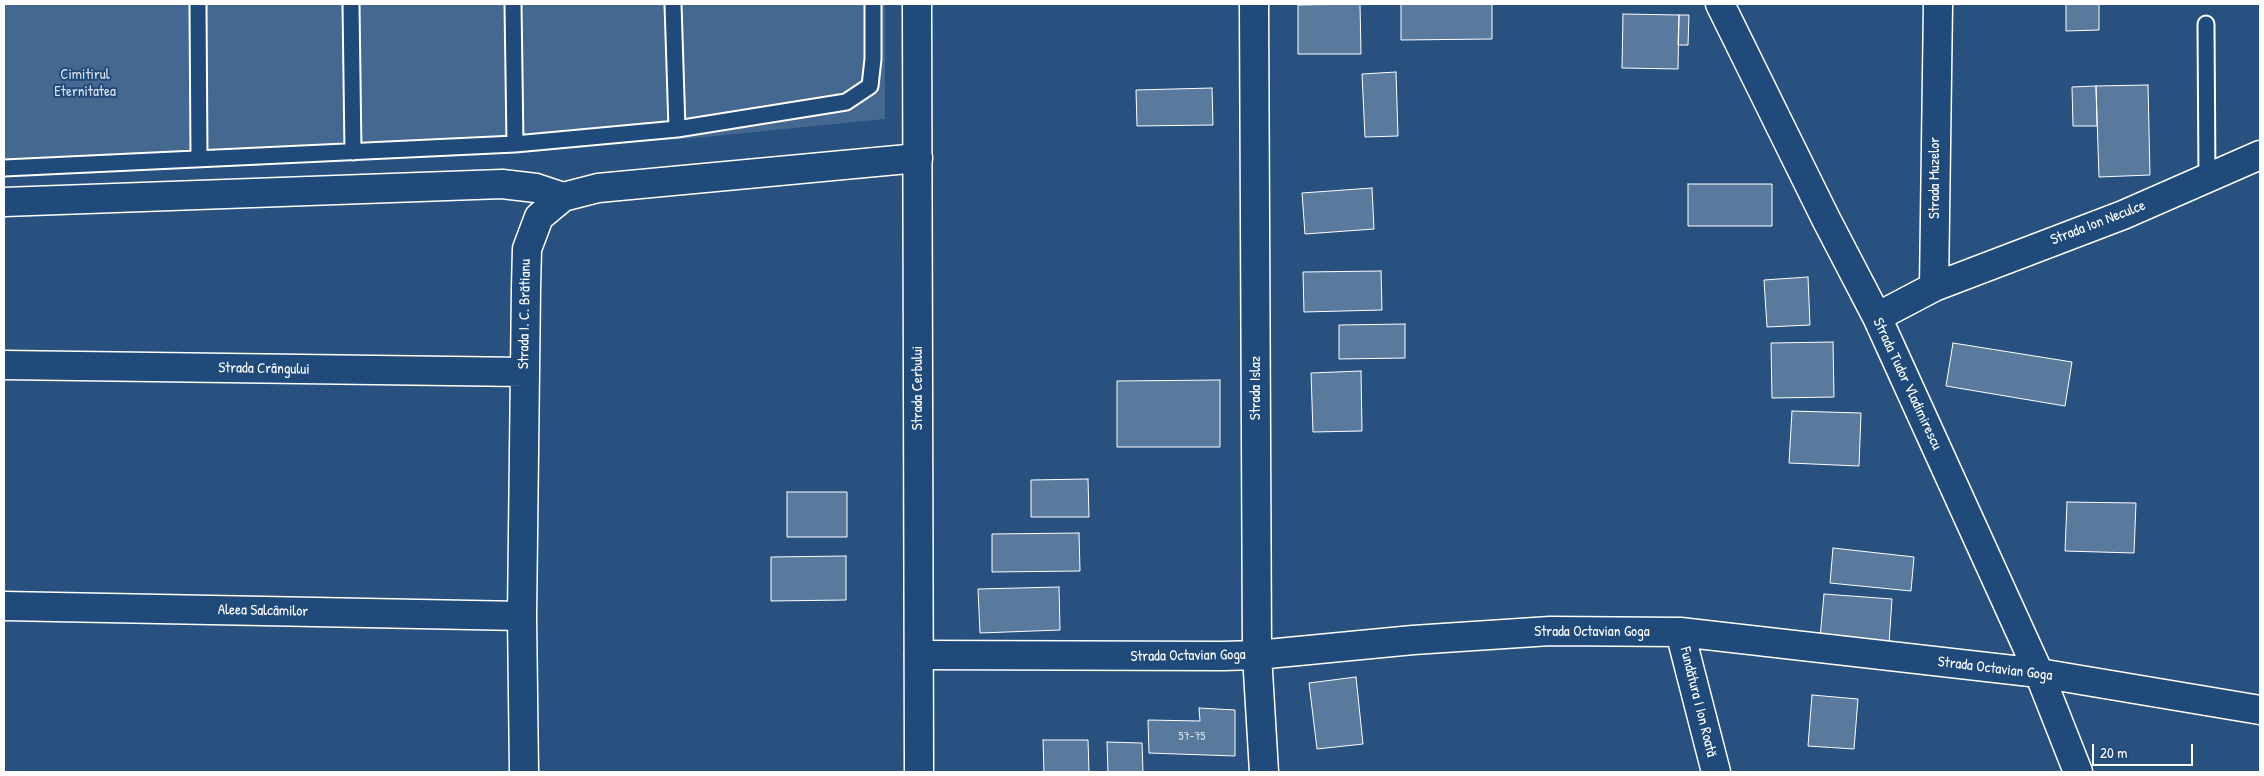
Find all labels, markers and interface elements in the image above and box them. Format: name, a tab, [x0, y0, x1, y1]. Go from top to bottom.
park label: Cimitirul Eternitatea	[54, 66, 116, 101]
street label: Strada Muzelor	[1926, 137, 1944, 219]
street label: Strada Ion Neculce	[2048, 197, 2148, 249]
street label: Strada I. C. Brătianu	[515, 259, 535, 369]
street label: Strada Tudor Vladimirescu	[1869, 315, 1945, 453]
street label: Strada Cerbului	[909, 346, 927, 430]
street label: Strada Islaz	[1247, 356, 1265, 420]
street label: Strada Crângului	[218, 359, 310, 379]
street label: Aleea Salcâmilor	[218, 601, 308, 621]
street label: Strada Octavian Goga	[1534, 623, 1650, 641]
street label: Fundătura I Ion Roată	[1676, 645, 1720, 759]
street label: Strada Octavian Goga	[1130, 646, 1246, 666]
street label: Strada Octavian Goga	[1937, 653, 2053, 685]
house number: 57-75	[1179, 730, 1205, 744]
scale bar	[2094, 734, 2195, 766]
text: 20 m	[2100, 742, 2127, 763]

